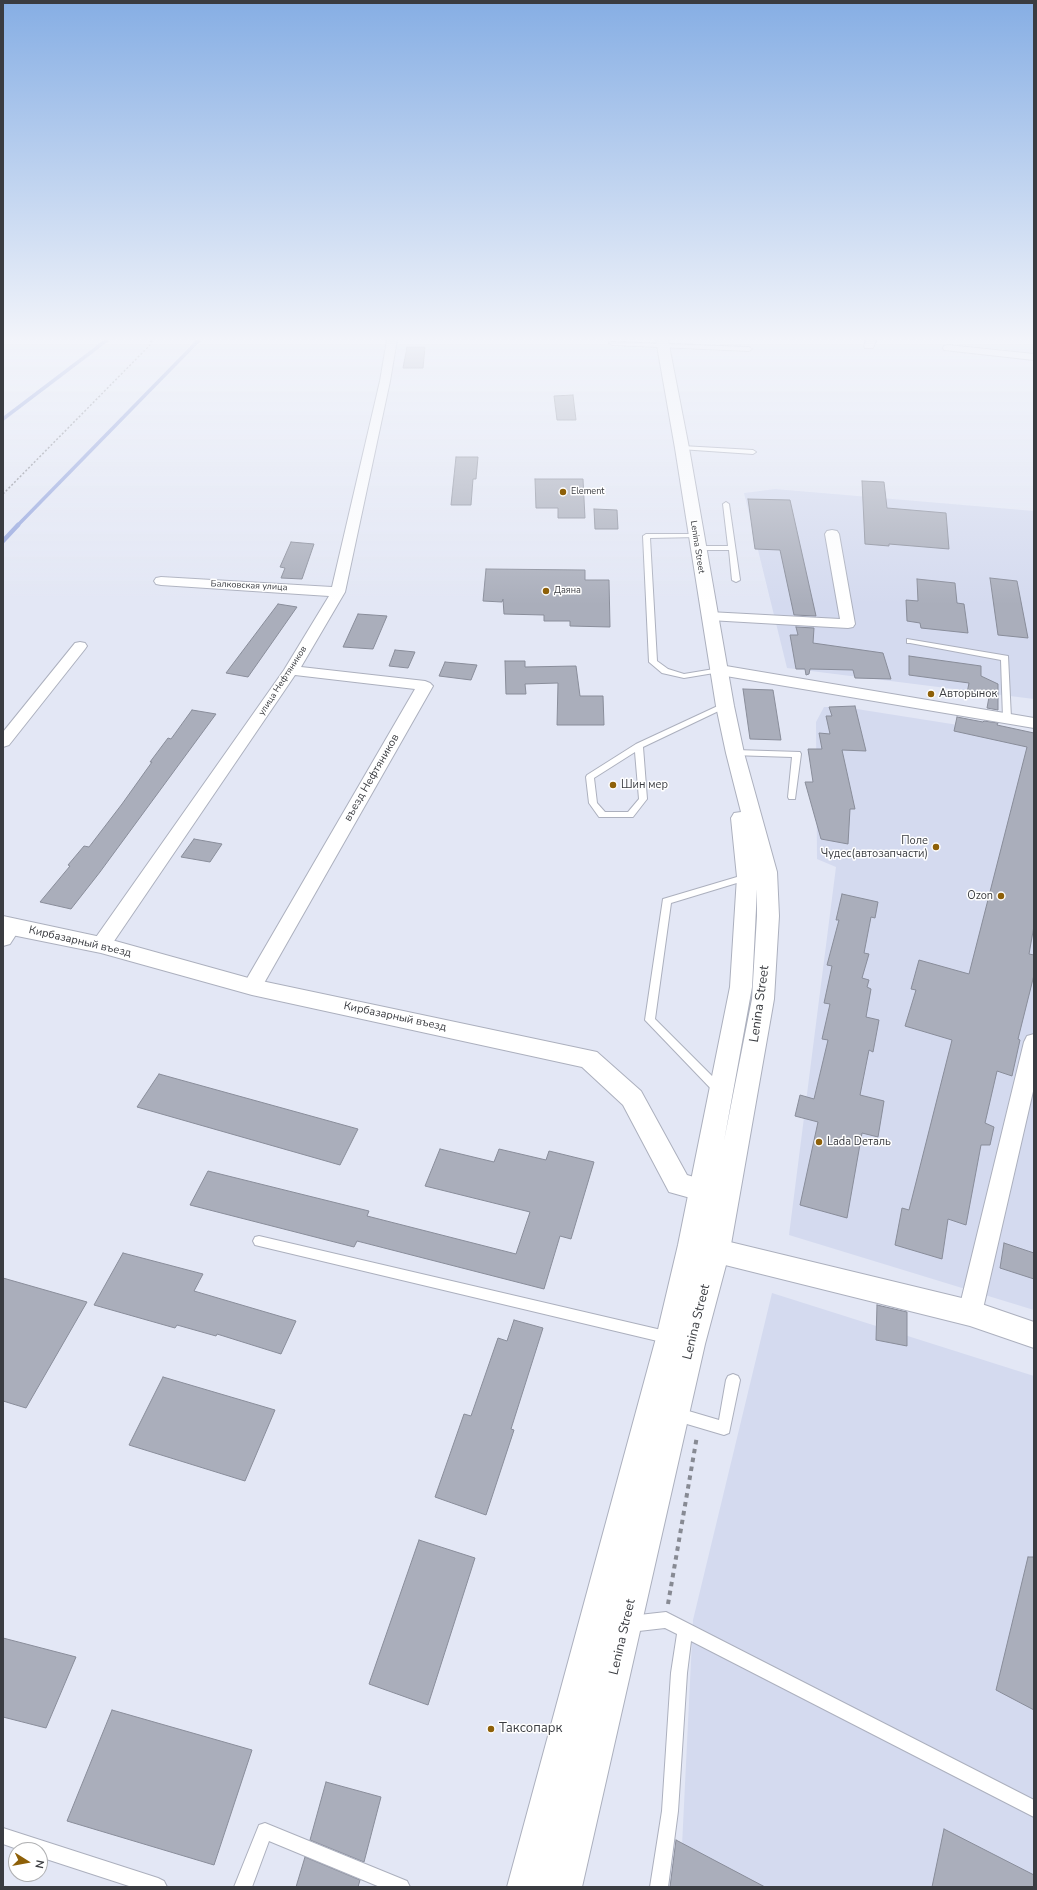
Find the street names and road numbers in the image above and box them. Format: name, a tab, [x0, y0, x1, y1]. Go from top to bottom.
street label: Lenina Street	[687, 520, 707, 574]
street label: Балковская улица	[210, 579, 288, 593]
street label: улица Нефтяников	[257, 644, 309, 718]
street label: въезд Нефтяников	[342, 732, 402, 824]
street label: Кирбазарный въезд	[27, 924, 133, 960]
street label: Lenina Street	[747, 965, 773, 1043]
street label: Кирбазарный въезд	[342, 1000, 448, 1034]
street label: Lenina Street	[680, 1283, 714, 1361]
street label: Lenina Street	[607, 1598, 639, 1676]

